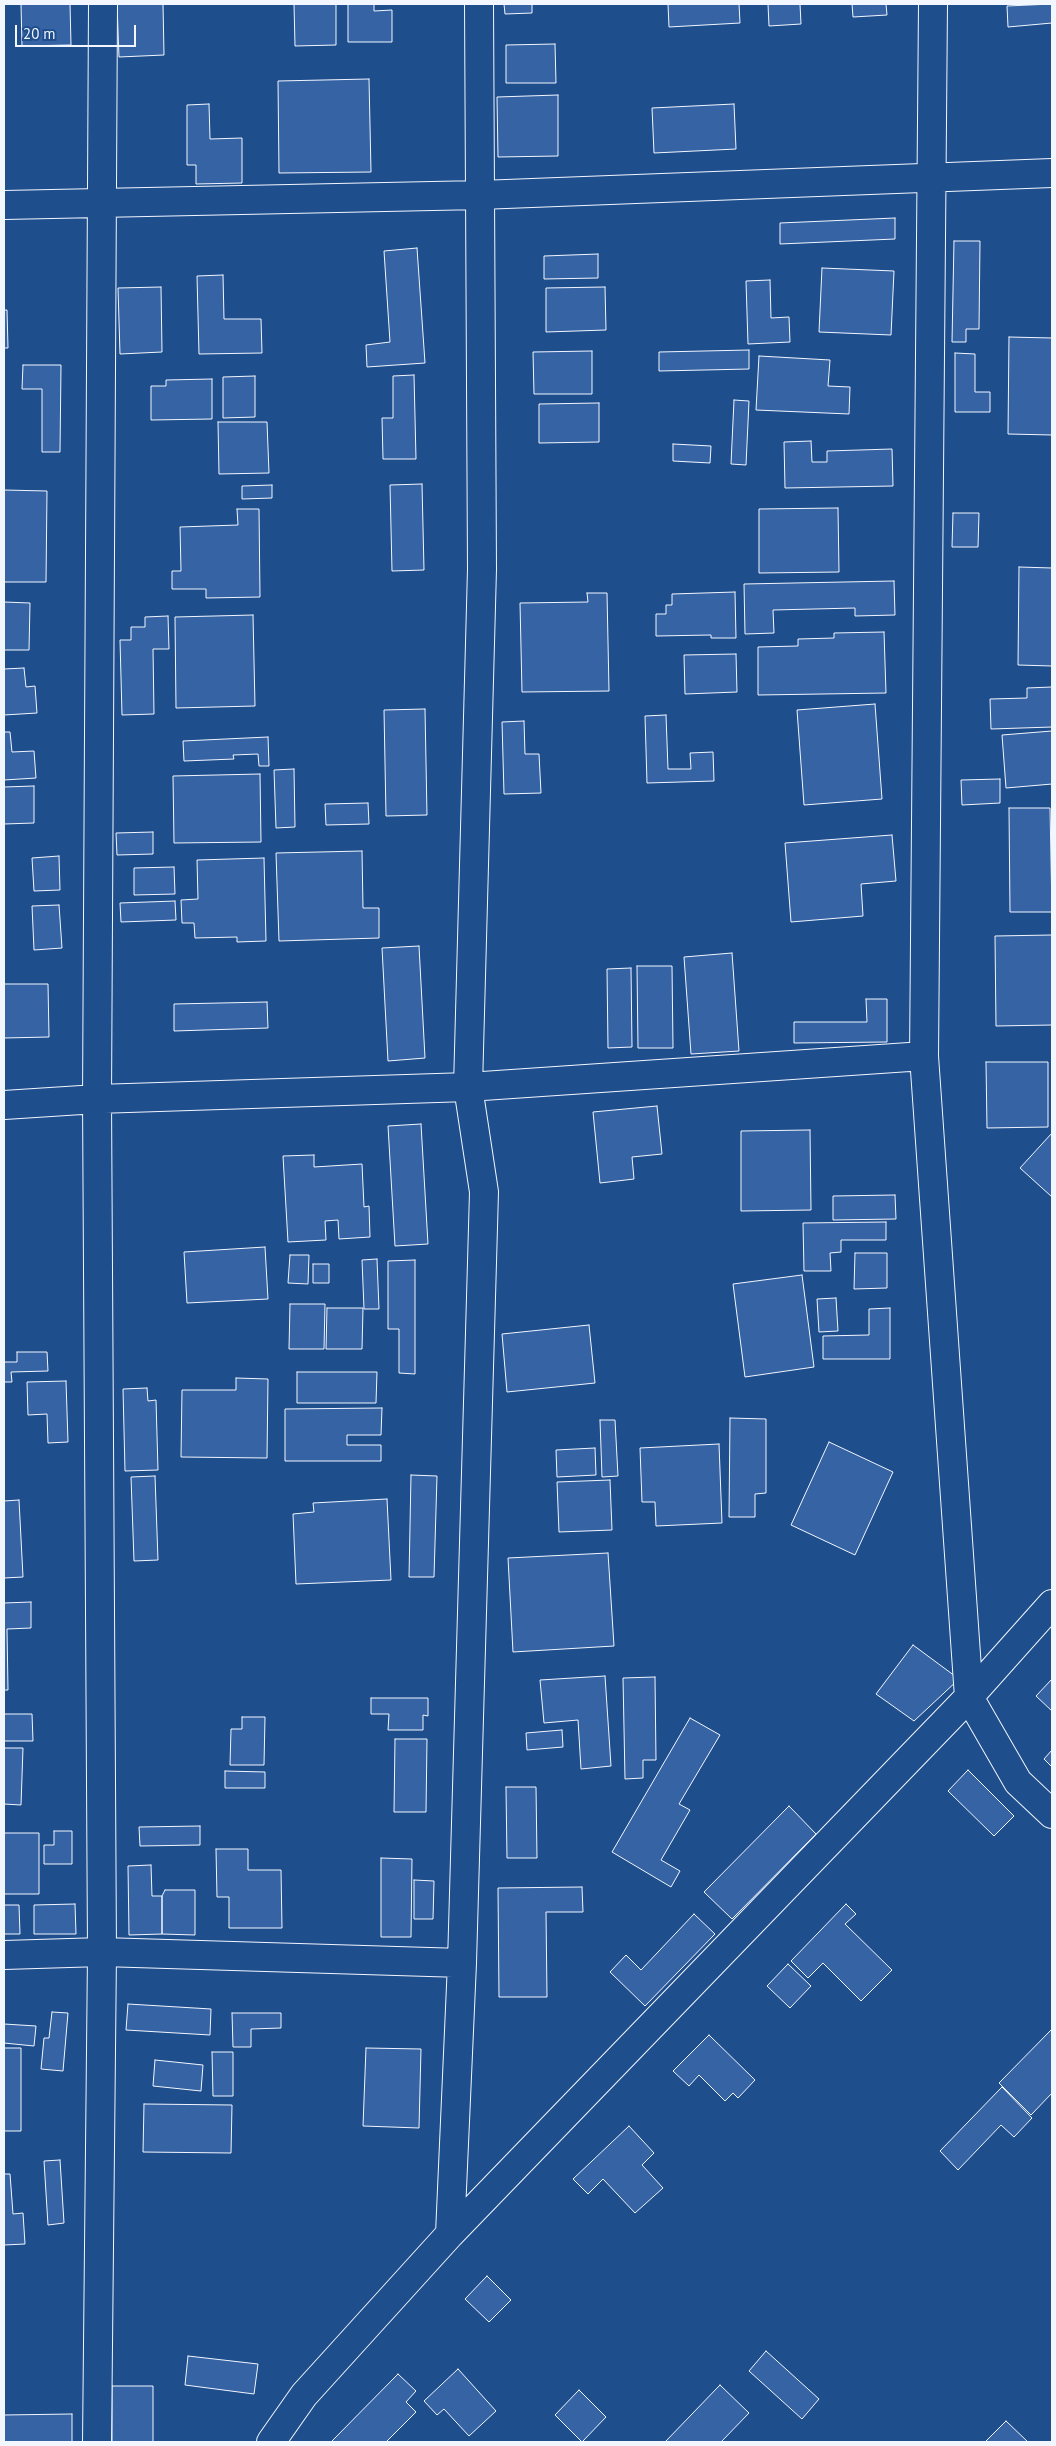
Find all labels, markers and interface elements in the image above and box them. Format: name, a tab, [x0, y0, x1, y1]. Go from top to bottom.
scale bar	[18, 15, 139, 47]
text: 20 m	[23, 24, 56, 43]

